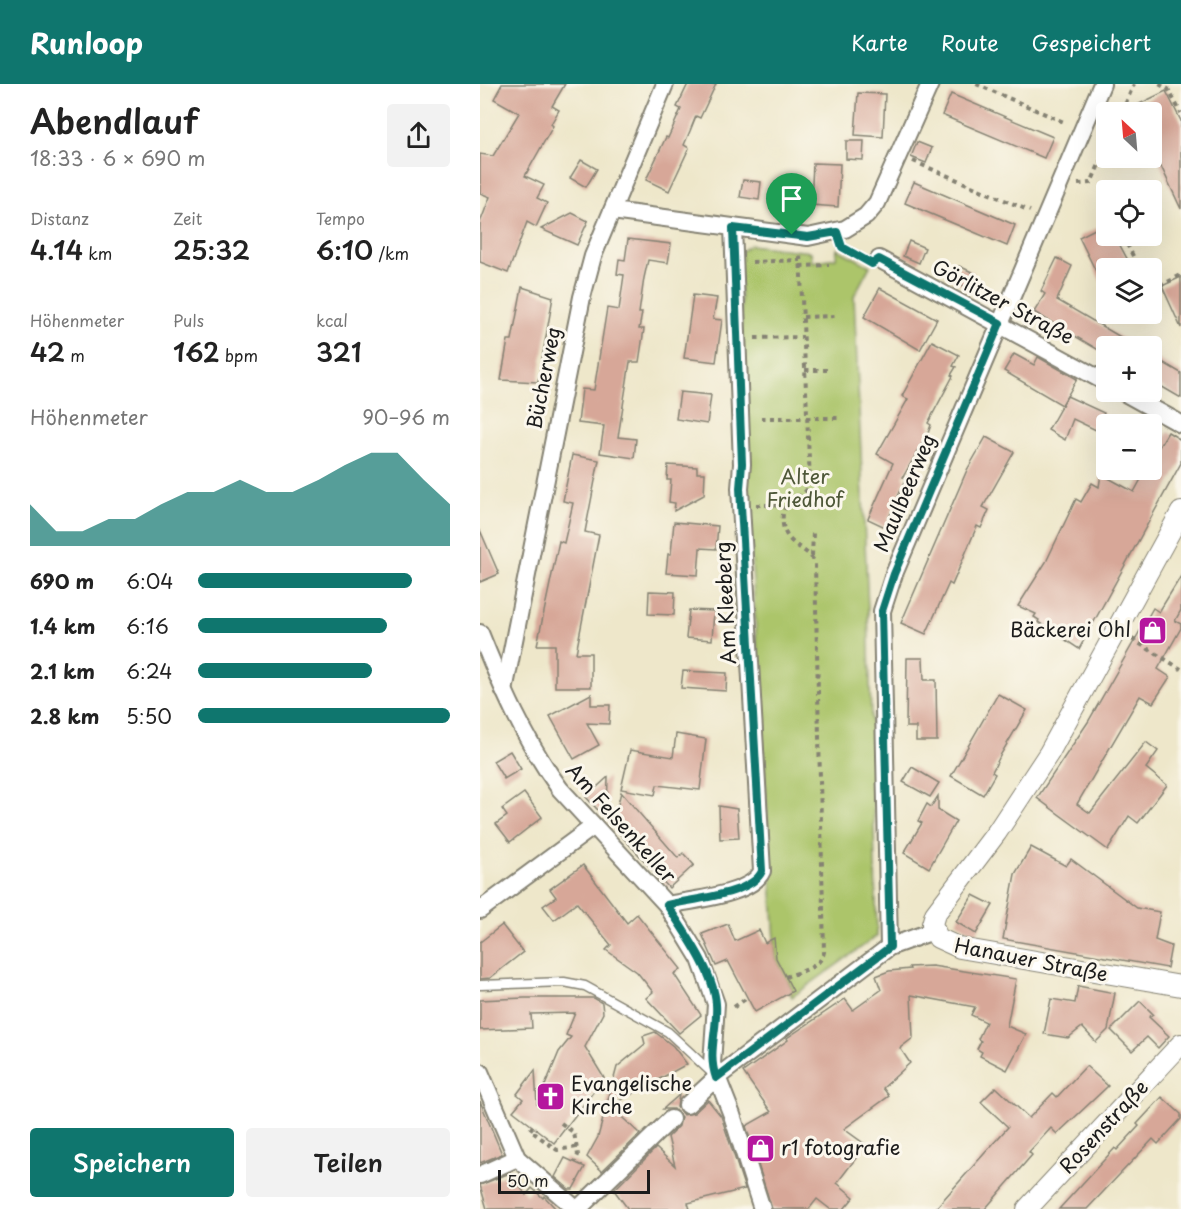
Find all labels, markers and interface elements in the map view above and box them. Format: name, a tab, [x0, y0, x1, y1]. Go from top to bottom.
text: Runloop	[30, 21, 143, 64]
text: Karte	[851, 26, 908, 58]
text: Route	[941, 26, 999, 58]
text: Gespeichert	[1032, 26, 1151, 58]
text: Abendlauf	[30, 95, 198, 145]
north arrow	[1096, 102, 1162, 168]
map controls	[1096, 102, 1162, 480]
button: share	[387, 104, 450, 167]
text: 18:33 · 6 × 690 m	[30, 143, 205, 173]
pin	[766, 173, 817, 235]
button: locate	[1096, 180, 1162, 246]
icon: arrive	[775, 182, 808, 215]
text: Distanz	[30, 206, 89, 230]
text: Zeit	[173, 206, 202, 230]
text: Tempo	[316, 206, 365, 230]
text: 4.14	[30, 230, 83, 269]
text: 25:32	[173, 230, 250, 269]
text: 6:10	[316, 230, 373, 269]
text: km	[83, 241, 112, 265]
text: /km	[373, 241, 409, 265]
street label: Görlitzer Straße	[927, 251, 1080, 351]
button: layers	[1096, 258, 1162, 324]
text: Höhenmeter	[30, 308, 124, 332]
text: Puls	[173, 308, 204, 332]
text: kcal	[316, 308, 348, 332]
street label: Bücherweg	[518, 324, 568, 432]
text: 42	[30, 332, 65, 371]
text: 162	[173, 332, 220, 371]
text: 321	[316, 332, 361, 371]
button: +	[1096, 336, 1162, 402]
text: m	[65, 343, 85, 367]
text: bpm	[220, 343, 258, 367]
text: Höhenmeter	[30, 402, 148, 432]
text: 90–96 m	[362, 402, 450, 432]
button: −	[1096, 414, 1162, 480]
street label: Maulbeerweg	[866, 429, 943, 557]
park label: Alter Friedhof	[766, 461, 845, 514]
street label: Am Kleeberg	[707, 541, 743, 665]
text: 690 m	[30, 566, 94, 596]
text: 6:04	[126, 566, 174, 596]
text: 1.4 km	[30, 611, 96, 641]
text: 6:16	[126, 611, 169, 641]
place label: Bäckerei Ohl	[1010, 614, 1131, 644]
shop icon: Bäckerei Ohl	[1136, 614, 1168, 646]
text: 2.1 km	[30, 656, 95, 686]
text: 6:24	[126, 656, 173, 686]
text: 2.8 km	[30, 701, 99, 731]
text: 5:50	[126, 701, 172, 731]
street label: Am Felsenkeller	[560, 756, 684, 890]
street label: Hanauer Straße	[952, 929, 1111, 989]
place label: Evangelische Kirche	[571, 1068, 692, 1121]
street label: Rosenstraße	[1052, 1073, 1155, 1180]
church icon: Evangelische Kirche	[534, 1080, 566, 1112]
button: Speichern	[30, 1128, 234, 1197]
button: Teilen	[246, 1128, 450, 1197]
shop icon: r1 fotografie	[744, 1132, 776, 1164]
place label: r1 fotografie	[781, 1132, 900, 1162]
scale bar	[498, 1167, 650, 1194]
text: 50 m	[507, 1168, 548, 1192]

